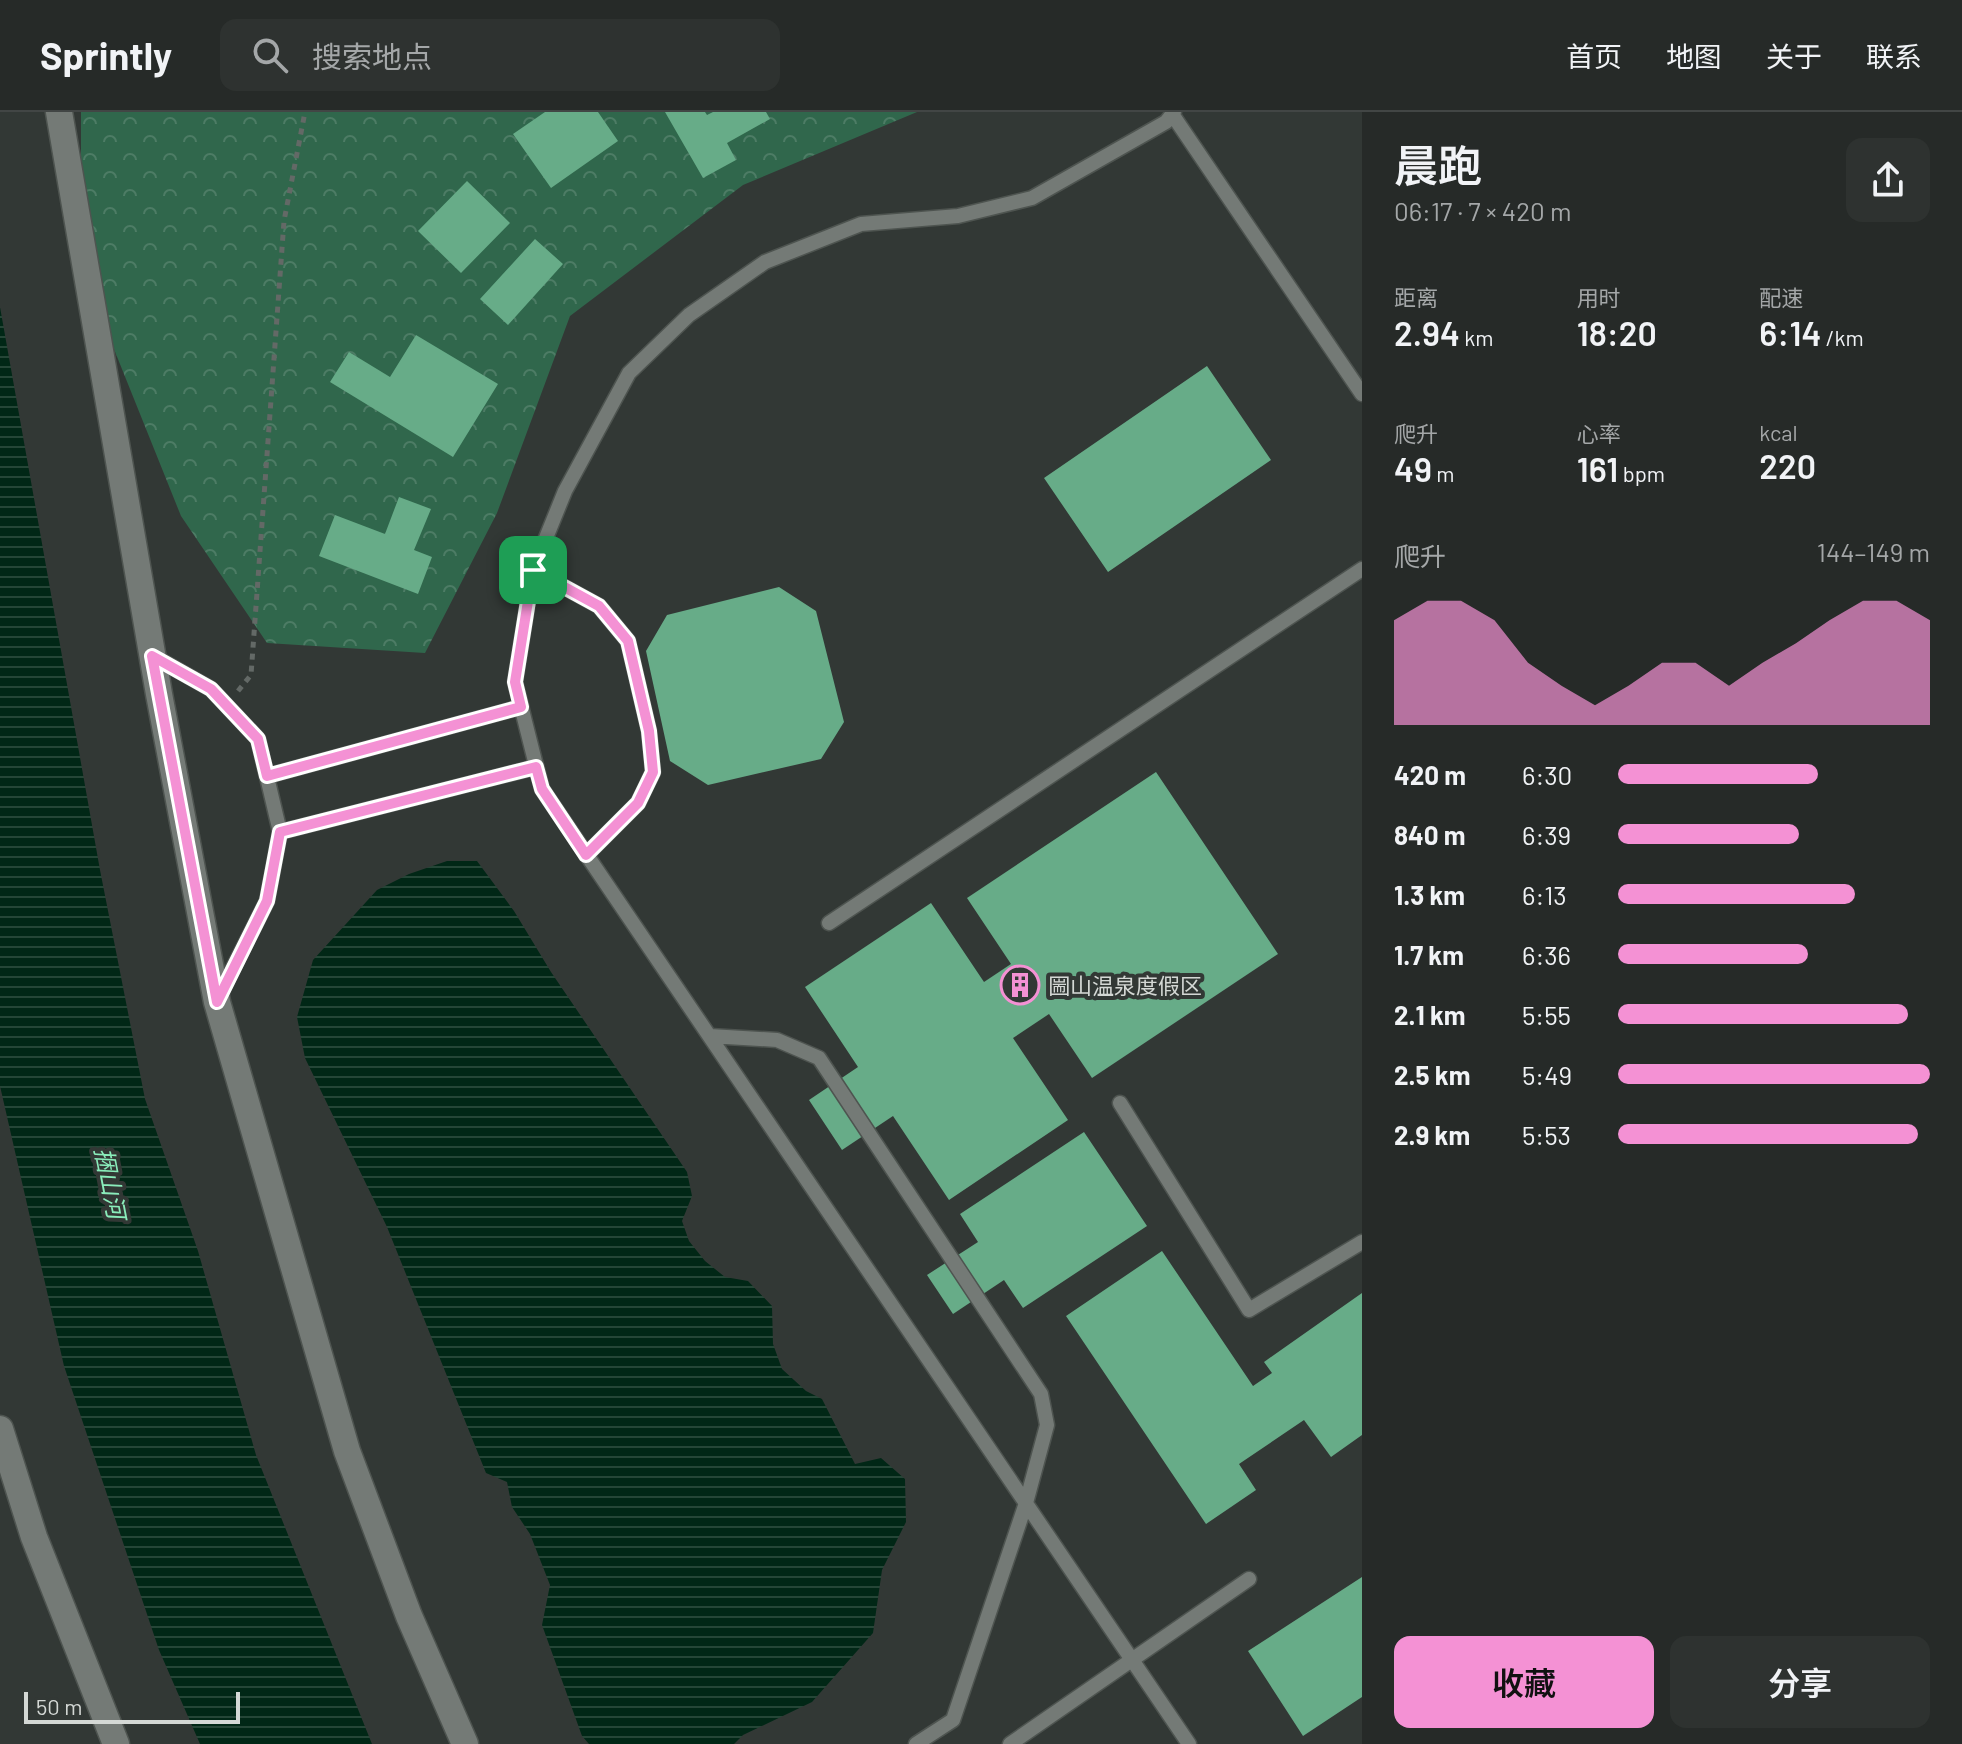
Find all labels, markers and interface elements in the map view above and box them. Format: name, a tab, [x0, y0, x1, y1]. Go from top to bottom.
search box	[220, 19, 780, 91]
text: Sprintly	[40, 32, 172, 78]
icon: search	[248, 33, 292, 77]
text: 搜索地点	[312, 38, 432, 74]
text: 首页	[1566, 39, 1622, 73]
text: 地图	[1666, 39, 1722, 73]
text: 关于	[1766, 39, 1822, 73]
text: 联系	[1866, 39, 1922, 73]
text: 晨跑	[1394, 138, 1482, 191]
button: share	[1846, 138, 1930, 222]
text: 06:17 · 7 × 420 m	[1394, 195, 1571, 226]
text: 距离	[1394, 284, 1438, 310]
text: 用时	[1577, 284, 1621, 310]
text: 配速	[1759, 284, 1803, 310]
text: 2.94	[1394, 312, 1460, 353]
text: 18:20	[1577, 312, 1657, 353]
text: 6:14	[1759, 312, 1821, 353]
text: km	[1460, 324, 1493, 350]
text: /km	[1821, 324, 1864, 350]
text: kcal	[1759, 419, 1798, 445]
text: 爬升	[1394, 420, 1438, 446]
text: 心率	[1577, 420, 1621, 446]
text: 220	[1759, 445, 1816, 486]
text: 49	[1394, 448, 1432, 489]
text: 161	[1577, 448, 1618, 489]
text: m	[1432, 460, 1454, 486]
text: bpm	[1618, 460, 1665, 486]
pin	[499, 536, 567, 604]
text: 144–149 m	[1817, 536, 1930, 567]
text: 爬升	[1394, 540, 1446, 571]
icon: arrive	[511, 548, 555, 592]
text: 420 m	[1394, 759, 1466, 790]
text: 6:30	[1522, 759, 1572, 790]
text: 840 m	[1394, 819, 1466, 850]
text: 6:39	[1522, 819, 1571, 850]
text: 1.3 km	[1394, 879, 1465, 910]
text: 6:13	[1522, 879, 1567, 910]
text: 1.7 km	[1394, 939, 1464, 970]
text: 6:36	[1522, 939, 1571, 970]
building icon: 圌山温泉度假区	[999, 964, 1041, 1006]
place label: 圌山温泉度假区	[1048, 972, 1202, 998]
text: 2.1 km	[1394, 999, 1466, 1030]
text: 5:55	[1522, 999, 1571, 1030]
text: 2.5 km	[1394, 1059, 1470, 1090]
text: 5:49	[1522, 1059, 1572, 1090]
text: 2.9 km	[1394, 1119, 1470, 1150]
text: 5:53	[1522, 1119, 1571, 1150]
water label: 捆山河	[90, 1145, 133, 1225]
button: 收藏	[1394, 1636, 1654, 1728]
button: 分享	[1670, 1636, 1930, 1728]
scale bar	[24, 1688, 240, 1724]
text: 50 m	[36, 1693, 82, 1719]

